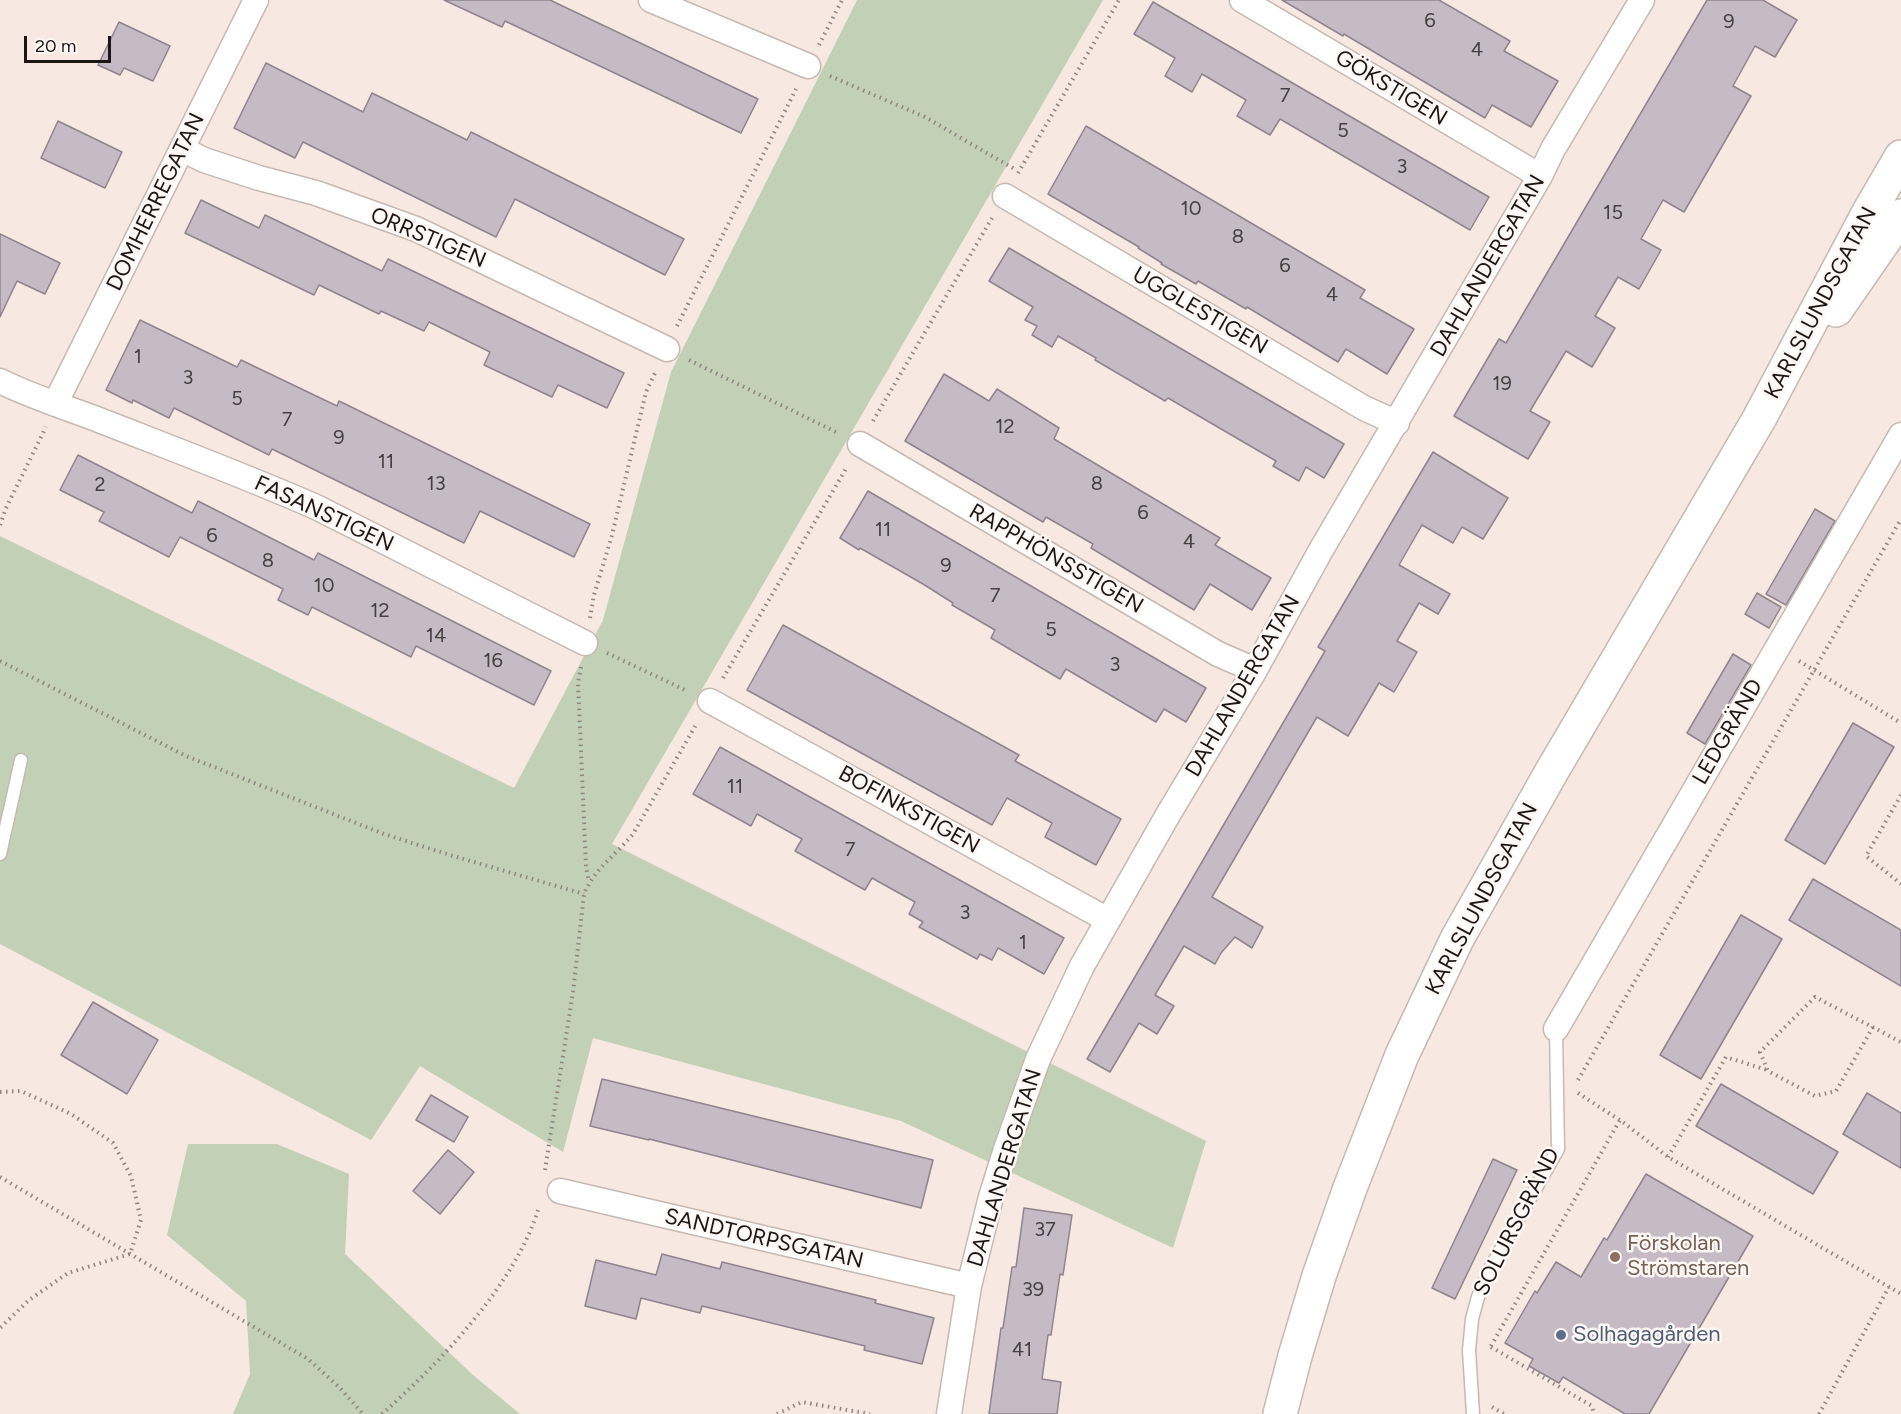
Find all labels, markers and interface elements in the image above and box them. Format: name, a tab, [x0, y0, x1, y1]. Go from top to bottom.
house number: 6	[1424, 9, 1436, 33]
house number: 9	[1723, 10, 1735, 34]
scale bar	[27, 24, 114, 62]
text: 20 m	[35, 35, 76, 57]
house number: 4	[1471, 38, 1483, 62]
street label: GÖKSTIGEN	[1330, 44, 1452, 132]
house number: 7	[1280, 84, 1290, 108]
street label: DOMHERREGATAN	[101, 109, 211, 295]
house number: 5	[1337, 119, 1349, 143]
house number: 3	[1397, 155, 1407, 179]
street label: DAHLANDERGATAN	[1425, 170, 1551, 362]
house number: 10	[1180, 197, 1202, 221]
house number: 15	[1603, 201, 1623, 225]
street label: ORRSTIGEN	[366, 202, 490, 274]
street label: KARLSLUNDSGATAN	[1759, 203, 1883, 403]
house number: 8	[1232, 225, 1244, 249]
house number: 6	[1279, 254, 1291, 278]
street label: UGGLESTIGEN	[1128, 262, 1272, 360]
house number: 4	[1326, 283, 1338, 307]
house number: 1	[134, 345, 142, 369]
house number: 3	[183, 366, 193, 390]
house number: 19	[1492, 372, 1512, 396]
house number: 5	[231, 387, 243, 411]
house number: 7	[282, 408, 292, 432]
house number: 12	[995, 415, 1015, 439]
house number: 9	[333, 426, 345, 450]
house number: 11	[378, 450, 394, 474]
street label: FASANSTIGEN	[250, 470, 398, 558]
house number: 13	[426, 472, 446, 496]
house number: 8	[1091, 472, 1103, 496]
house number: 2	[94, 473, 106, 497]
street label: RAPPHÖNSSTIGEN	[964, 498, 1148, 620]
house number: 6	[1137, 501, 1149, 525]
house number: 11	[875, 518, 891, 542]
house number: 6	[206, 524, 218, 548]
house number: 4	[1183, 530, 1195, 554]
house number: 8	[262, 549, 274, 573]
house number: 9	[940, 554, 952, 578]
house number: 10	[313, 574, 335, 598]
house number: 7	[990, 584, 1000, 608]
street label: DAHLANDERGATAN	[1180, 590, 1306, 782]
house number: 12	[370, 599, 390, 623]
house number: 5	[1045, 618, 1057, 642]
house number: 14	[426, 624, 446, 648]
house number: 16	[483, 649, 503, 673]
house number: 3	[1110, 653, 1120, 677]
street label: LEDGRÄND	[1687, 675, 1769, 789]
street label: BOFINKSTIGEN	[834, 760, 984, 860]
house number: 11	[727, 775, 743, 799]
street label: KARLSLUNDSGATAN	[1420, 799, 1544, 999]
house number: 7	[845, 838, 855, 862]
house number: 3	[960, 901, 970, 925]
house number: 1	[1019, 931, 1027, 955]
street label: DAHLANDERGATAN	[962, 1066, 1048, 1270]
street label: SOLURSGRÄND	[1468, 1144, 1566, 1300]
street label: SANDTORPSGATAN	[662, 1203, 866, 1275]
house number: 37	[1034, 1218, 1056, 1242]
place label: Förskolan Strömstaren	[1627, 1231, 1749, 1282]
marker: Förskolan Strömstaren	[1608, 1250, 1622, 1264]
house number: 39	[1022, 1278, 1044, 1302]
place label: Solhagagården	[1573, 1322, 1720, 1348]
marker: Solhagagården	[1554, 1328, 1568, 1342]
house number: 41	[1012, 1338, 1032, 1362]

